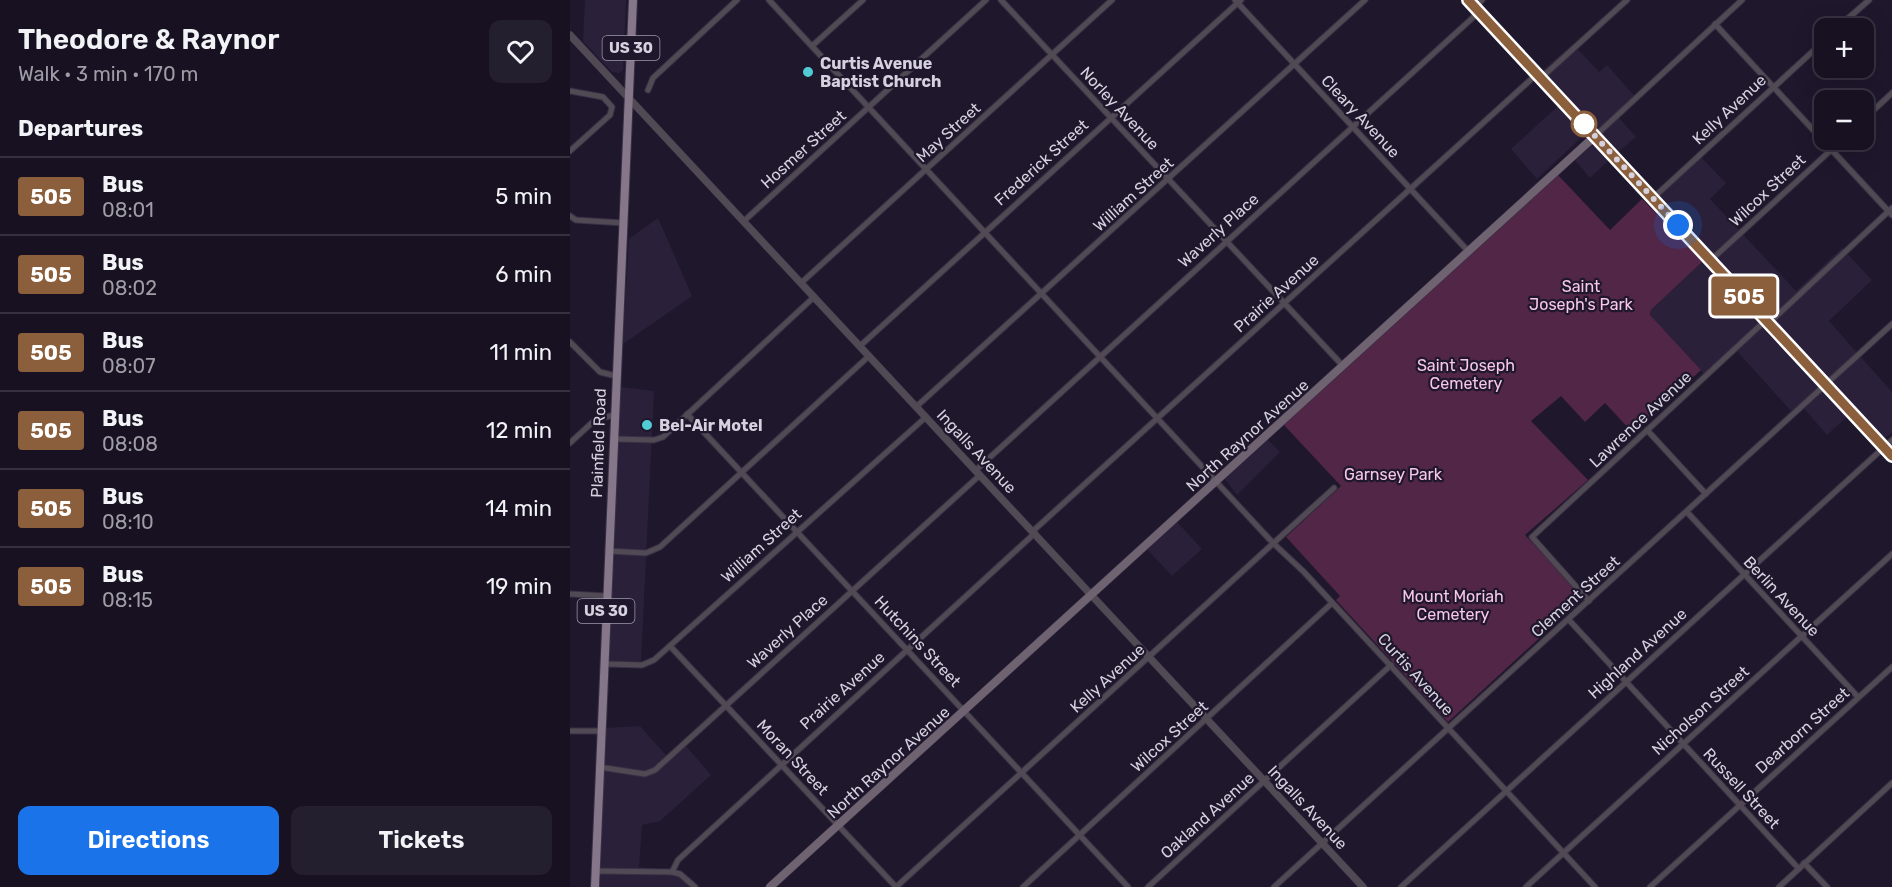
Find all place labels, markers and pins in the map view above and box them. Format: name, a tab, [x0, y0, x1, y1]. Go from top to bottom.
place label: Curtis Avenue Baptist Church	[820, 54, 941, 91]
marker: Curtis Avenue Baptist Church	[801, 65, 815, 79]
unlabelled marker	[1571, 111, 1597, 137]
place label: Bel-Air Motel	[659, 416, 763, 435]
marker: Bel-Air Motel	[640, 418, 654, 432]

